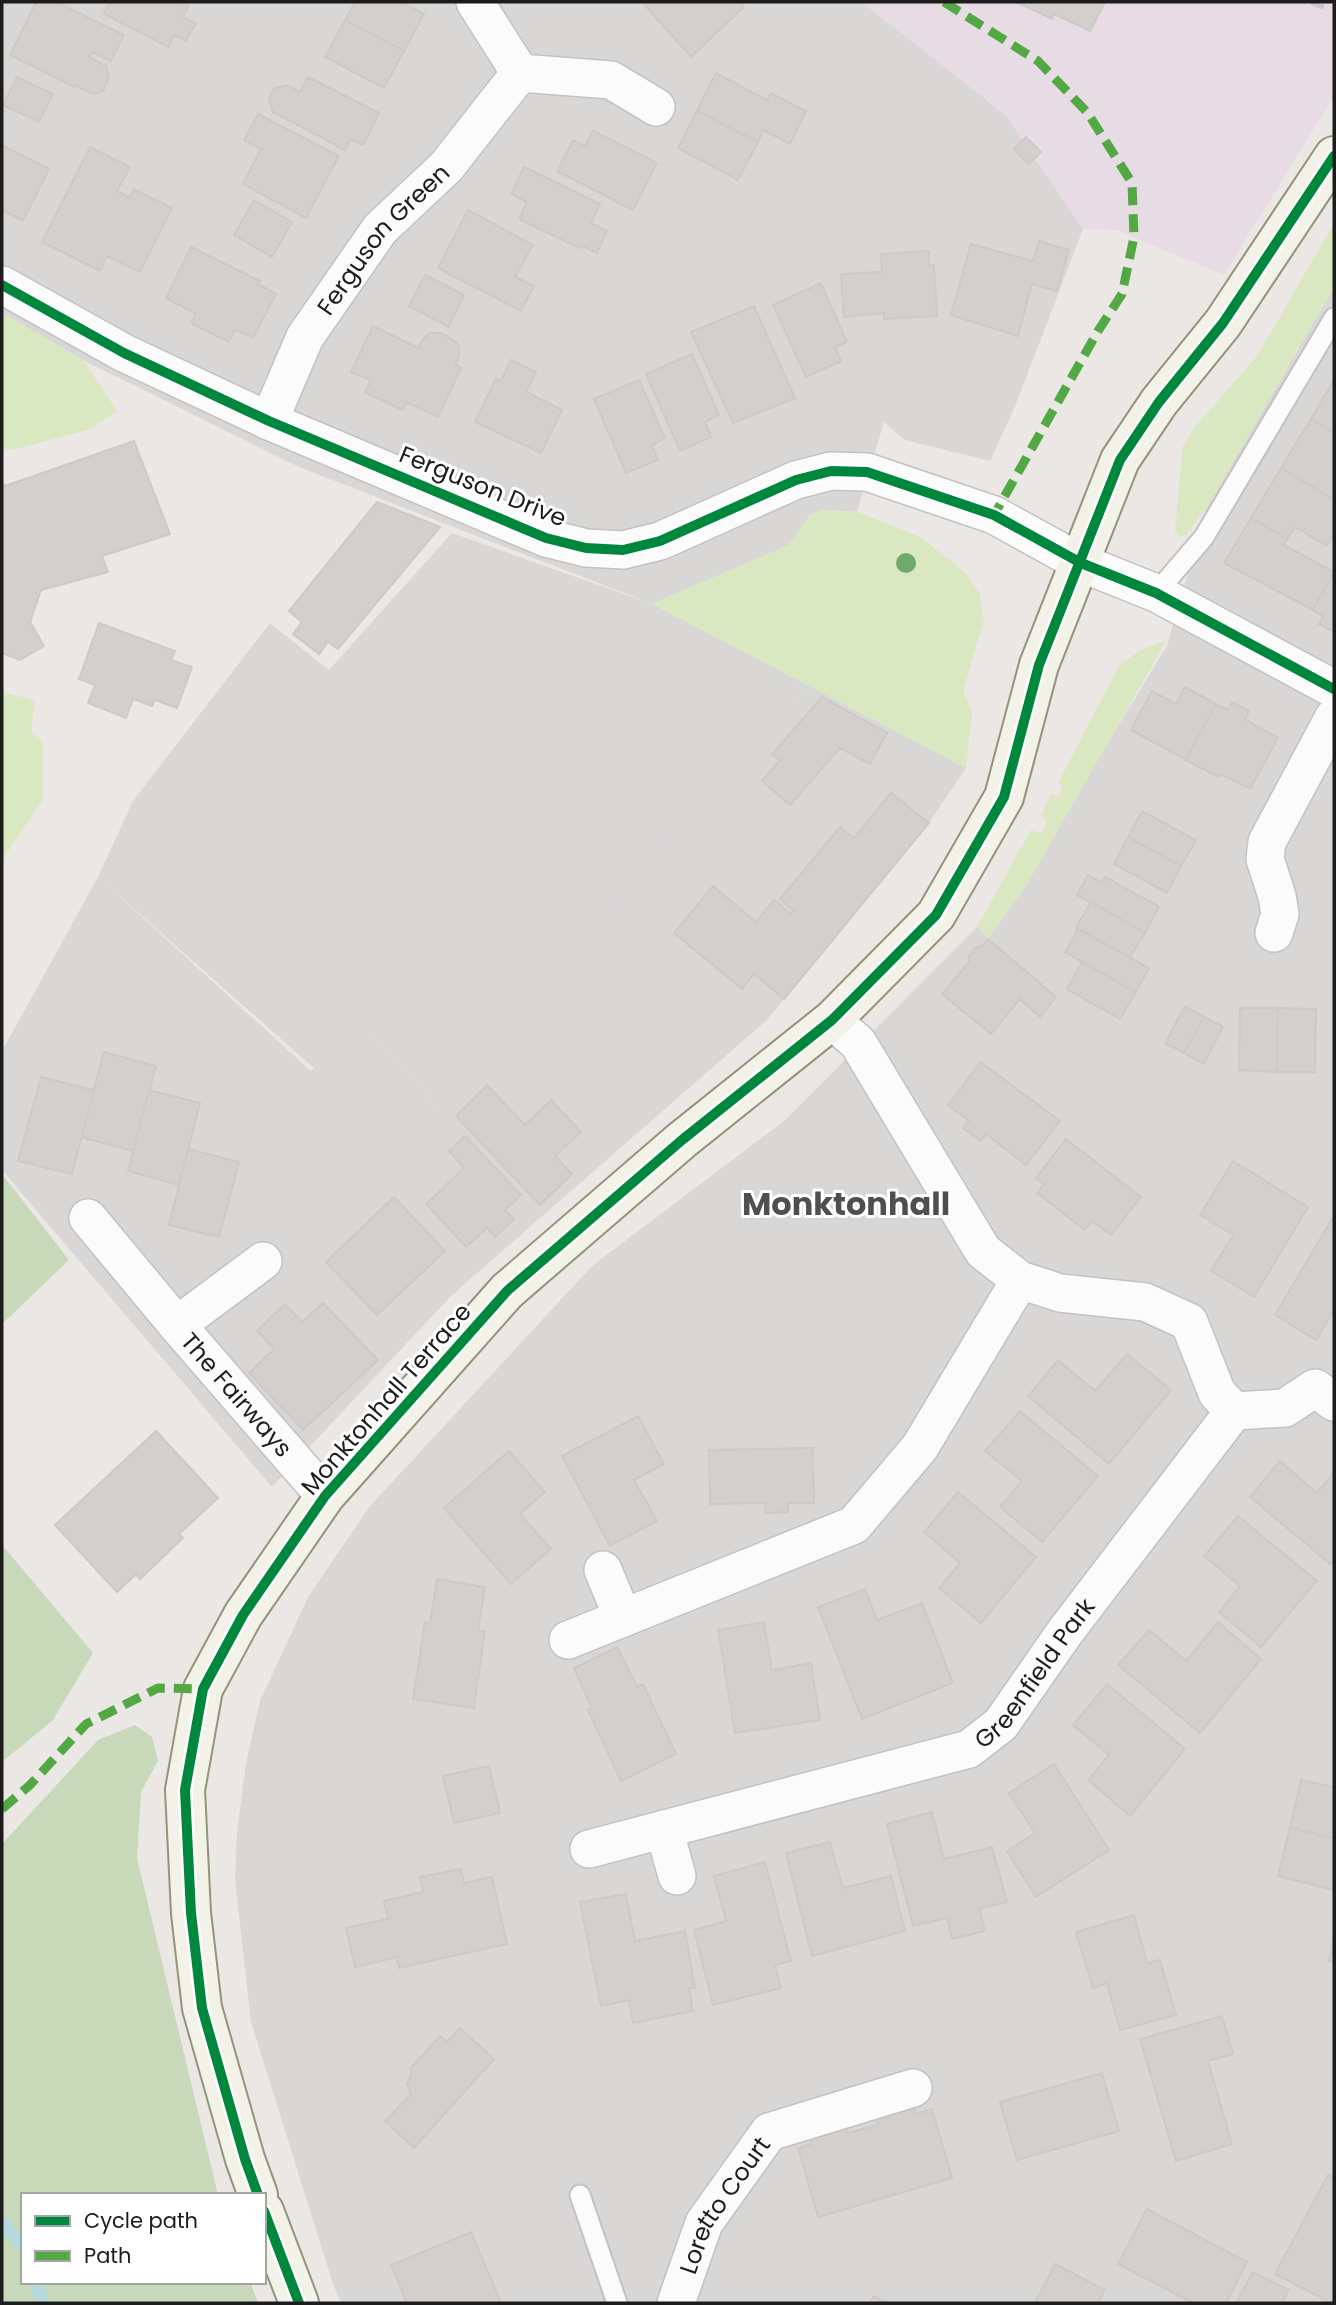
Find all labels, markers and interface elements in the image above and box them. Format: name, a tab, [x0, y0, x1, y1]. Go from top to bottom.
street label: Ferguson Green	[309, 156, 456, 321]
street label: Ferguson Drive	[395, 437, 571, 535]
district label: Monktonhall	[742, 1181, 950, 1226]
street label: Monktonhall Terrace	[293, 1296, 479, 1502]
street label: The Fairways	[174, 1325, 300, 1464]
street label: Greenfield Park	[967, 1590, 1102, 1756]
street label: Loretto Court	[671, 2129, 777, 2278]
legend	[21, 2193, 266, 2284]
text: Cycle path	[84, 2206, 198, 2235]
text: Path	[84, 2241, 131, 2270]

